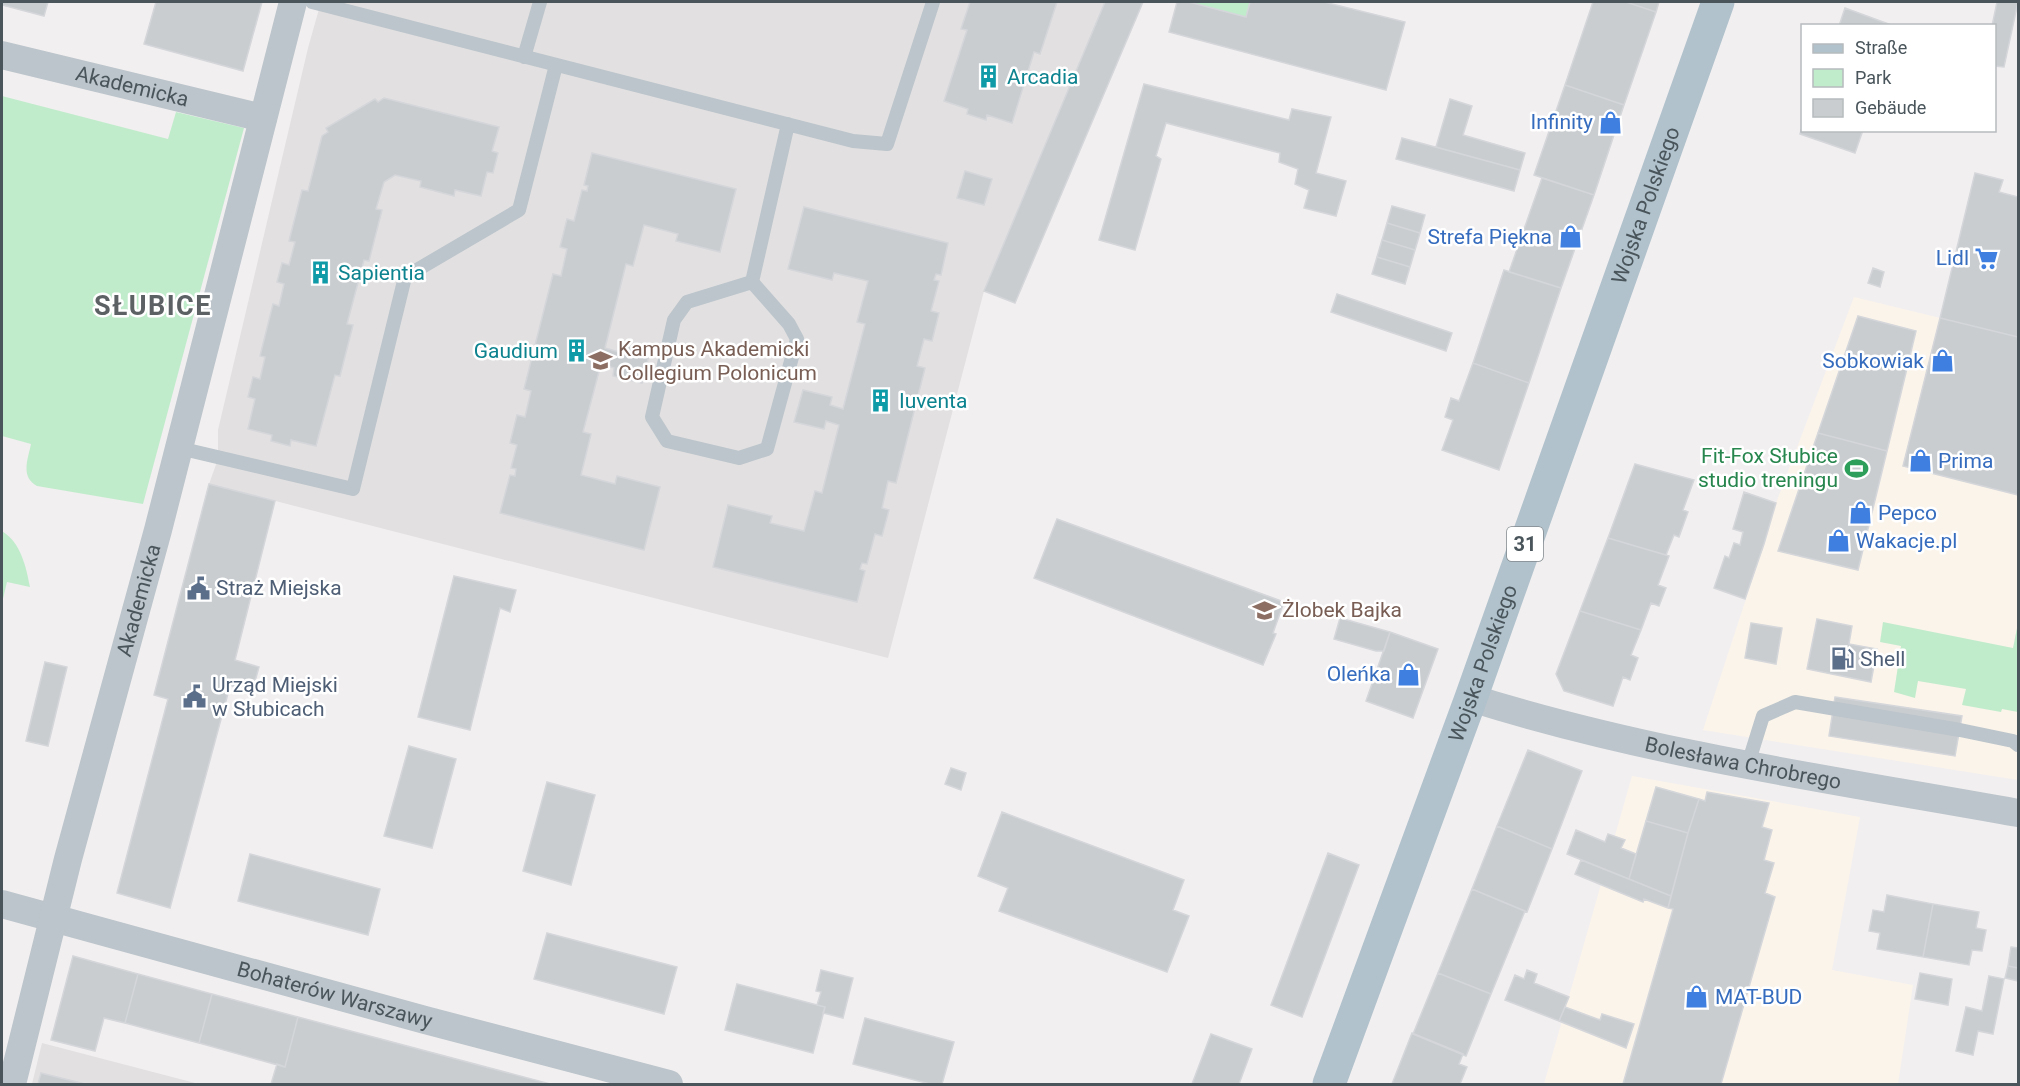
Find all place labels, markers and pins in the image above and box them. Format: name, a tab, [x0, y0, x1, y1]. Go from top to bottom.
building icon: Arcadia	[976, 64, 1002, 90]
place label: Arcadia	[1007, 65, 1078, 89]
shop icon: Infinity	[1598, 109, 1624, 135]
place label: Infinity	[1531, 110, 1593, 134]
shop icon: Strefa Piękna	[1557, 224, 1583, 250]
place label: Strefa Piękna	[1428, 225, 1552, 249]
supermarket icon: Lidl	[1974, 245, 2000, 271]
place label: Lidl	[1936, 246, 1969, 270]
building icon: Sapientia	[307, 260, 333, 286]
place label: Sapientia	[338, 261, 425, 285]
place label: Kampus Akademicki Collegium Polonicum	[618, 337, 817, 385]
building icon: Gaudium	[563, 338, 589, 364]
place label: Gaudium	[474, 339, 558, 363]
school or university icon: Kampus Akademicki Collegium Polonicum	[587, 348, 613, 374]
shop icon: Sobkowiak	[1929, 348, 1955, 374]
place label: Sobkowiak	[1822, 349, 1924, 373]
building icon: Iuventa	[868, 388, 894, 414]
place label: Iuventa	[899, 389, 967, 413]
place label: Fit-Fox Słubice studio treningu	[1698, 444, 1838, 492]
shop icon: Prima	[1907, 448, 1933, 474]
place label: Prima	[1938, 449, 1993, 473]
sports icon: Fit-Fox Słubice studio treningu	[1843, 455, 1869, 481]
shop icon: Pepco	[1847, 500, 1873, 526]
place label: Pepco	[1878, 501, 1937, 525]
shop icon: Wakacje.pl	[1825, 528, 1851, 554]
place label: Wakacje.pl	[1856, 529, 1957, 553]
public building icon: Straż Miejska	[185, 575, 211, 601]
place label: Straż Miejska	[216, 576, 342, 600]
school or university icon: Żlobek Bajka	[1251, 597, 1277, 623]
place label: Żlobek Bajka	[1282, 598, 1402, 622]
fuel station icon: Shell	[1829, 646, 1855, 672]
place label: Shell	[1860, 647, 1905, 671]
shop icon: Oleńka	[1396, 661, 1422, 687]
place label: Oleńka	[1327, 662, 1391, 686]
place label: Urząd Miejski w Słubicach	[212, 673, 338, 721]
public building icon: Urząd Miejski w Słubicach	[181, 684, 207, 710]
shop icon: MAT-BUD	[1684, 984, 1710, 1010]
place label: MAT-BUD	[1715, 985, 1802, 1009]

